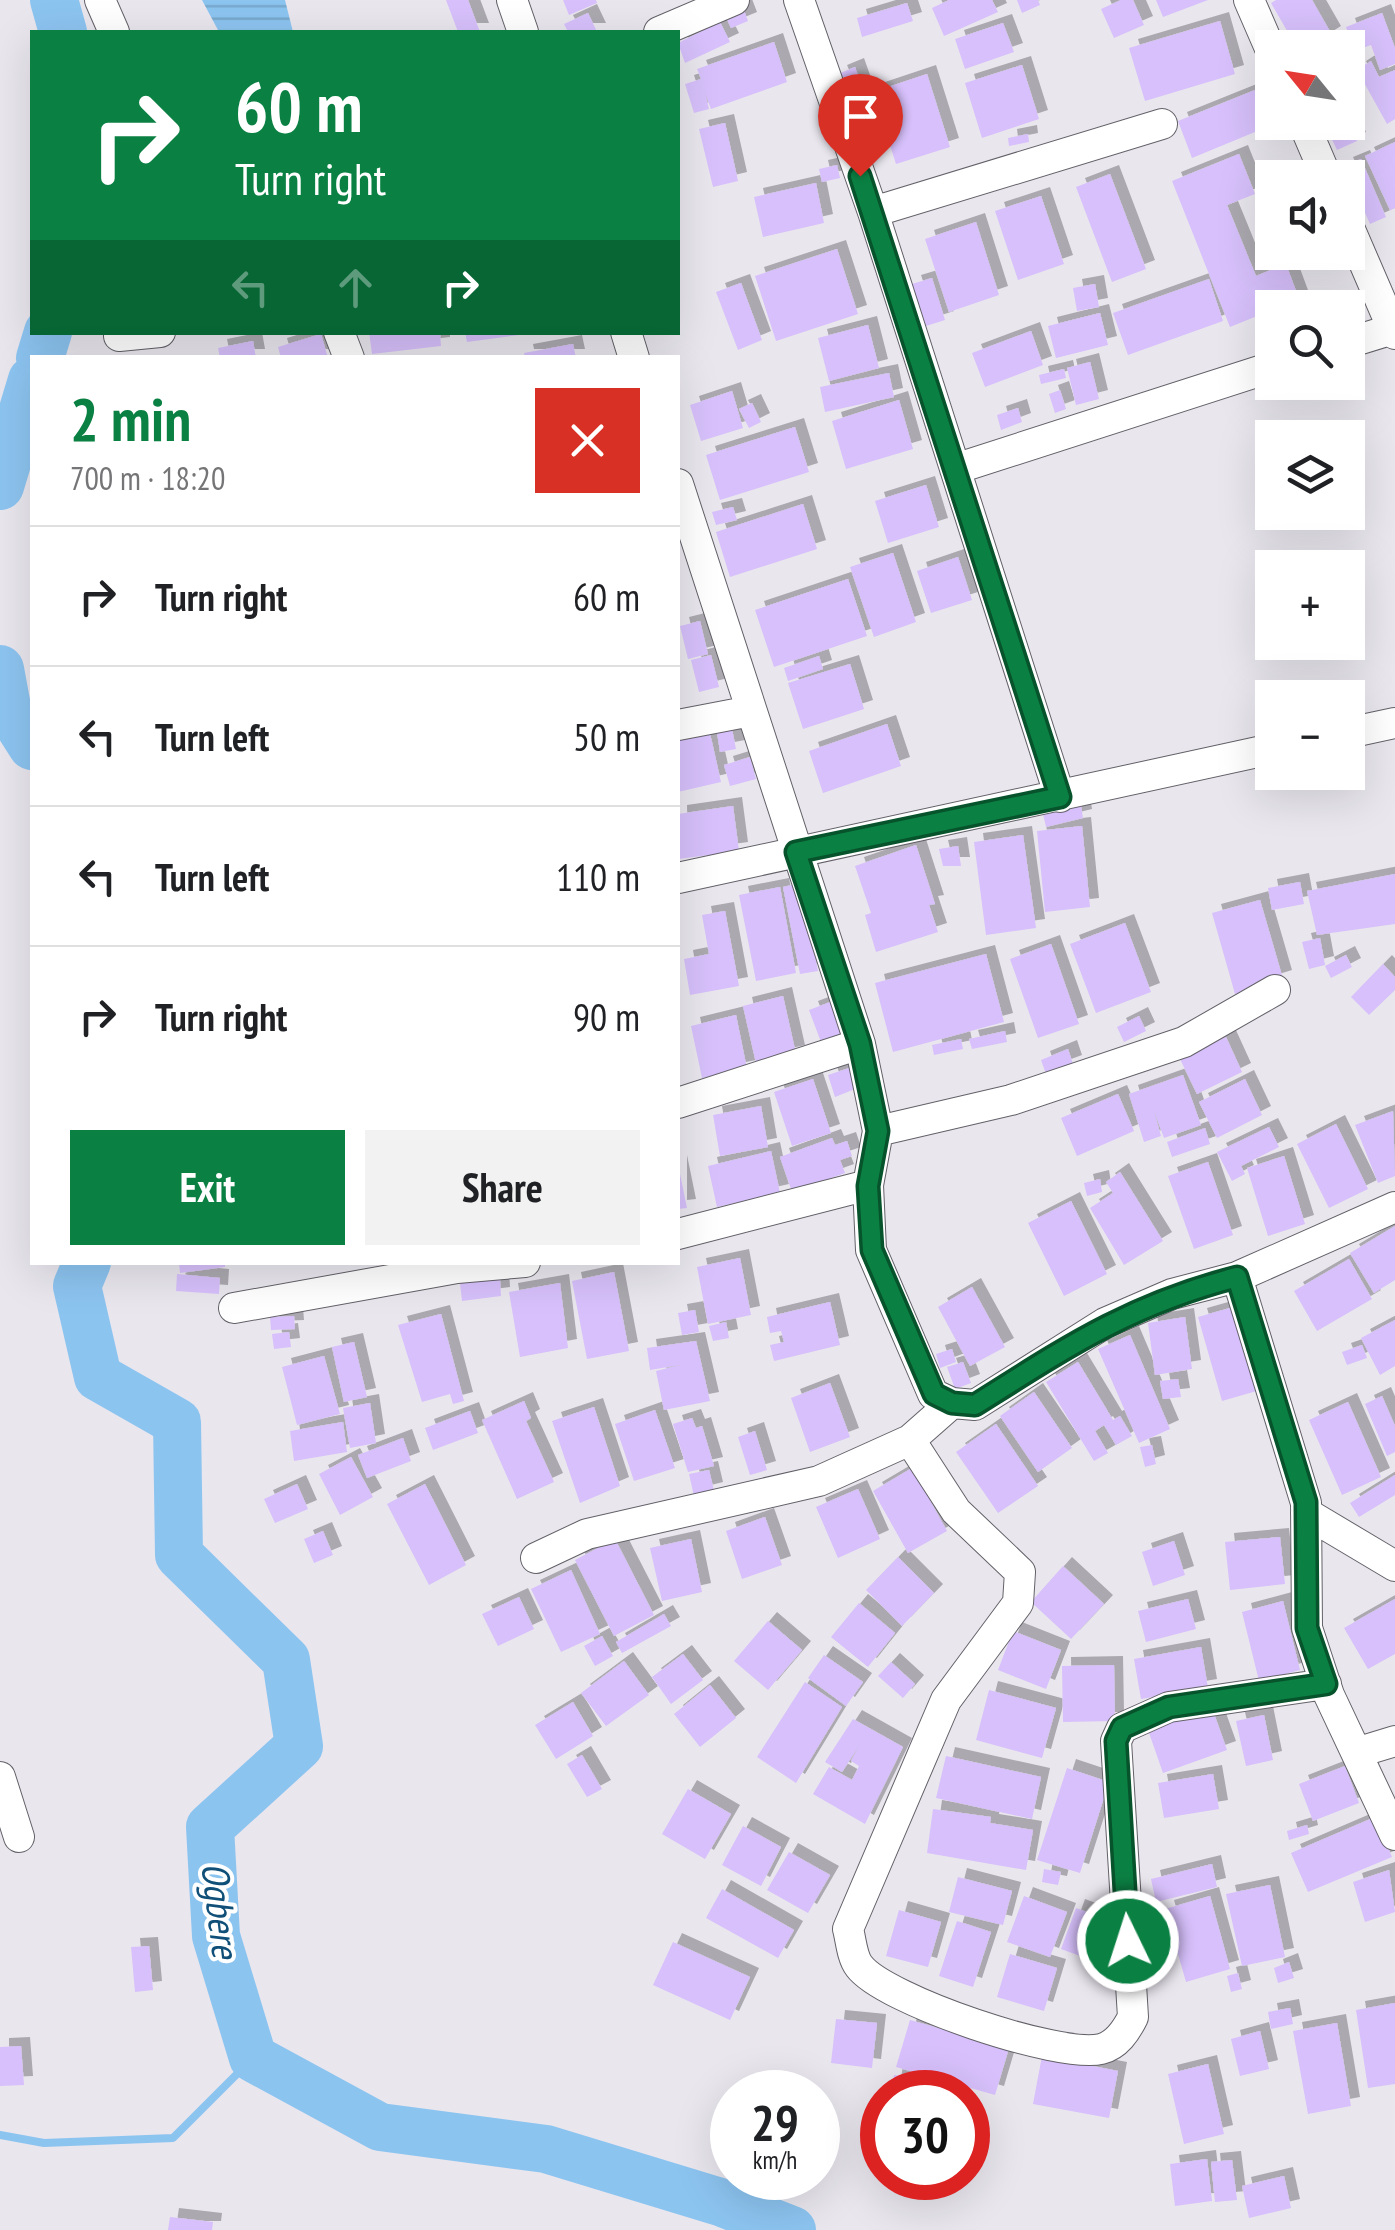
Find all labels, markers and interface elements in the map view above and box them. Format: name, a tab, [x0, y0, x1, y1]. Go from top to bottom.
north arrow	[1255, 30, 1365, 140]
map controls	[1255, 30, 1365, 790]
text: 60 m	[235, 61, 363, 151]
icon: right	[70, 70, 200, 200]
pin	[818, 74, 903, 177]
icon: arrive	[833, 89, 888, 144]
text: Turn right	[235, 149, 386, 207]
button: sound	[1255, 160, 1365, 270]
icon: left	[223, 260, 278, 315]
icon: ahead	[328, 260, 383, 315]
icon: right	[433, 260, 488, 315]
button: search	[1255, 290, 1365, 400]
text: 2 min	[70, 380, 191, 458]
button: close	[535, 388, 640, 493]
button: layers	[1255, 420, 1365, 530]
text: 700 m · 18:20	[70, 457, 225, 499]
button: +	[1255, 550, 1365, 660]
icon: right	[70, 569, 125, 624]
text: Turn right	[155, 572, 287, 621]
text: 60 m	[573, 572, 640, 621]
button: −	[1255, 680, 1365, 790]
icon: left	[70, 709, 125, 764]
text: Turn left	[155, 712, 269, 761]
text: 50 m	[573, 712, 640, 761]
icon: left	[70, 849, 125, 904]
text: Turn left	[155, 852, 269, 901]
text: 110 m	[556, 852, 640, 901]
icon: right	[70, 989, 125, 1044]
text: Turn right	[155, 992, 287, 1041]
text: 90 m	[573, 992, 640, 1041]
button: Exit	[70, 1130, 345, 1245]
button: Share	[365, 1130, 640, 1245]
water label: Ogbere	[191, 1859, 252, 1963]
position arrow	[1076, 1889, 1180, 1993]
speed limit sign: 30	[860, 2070, 990, 2200]
text: 29	[751, 2090, 799, 2155]
text: km/h	[753, 2144, 797, 2176]

